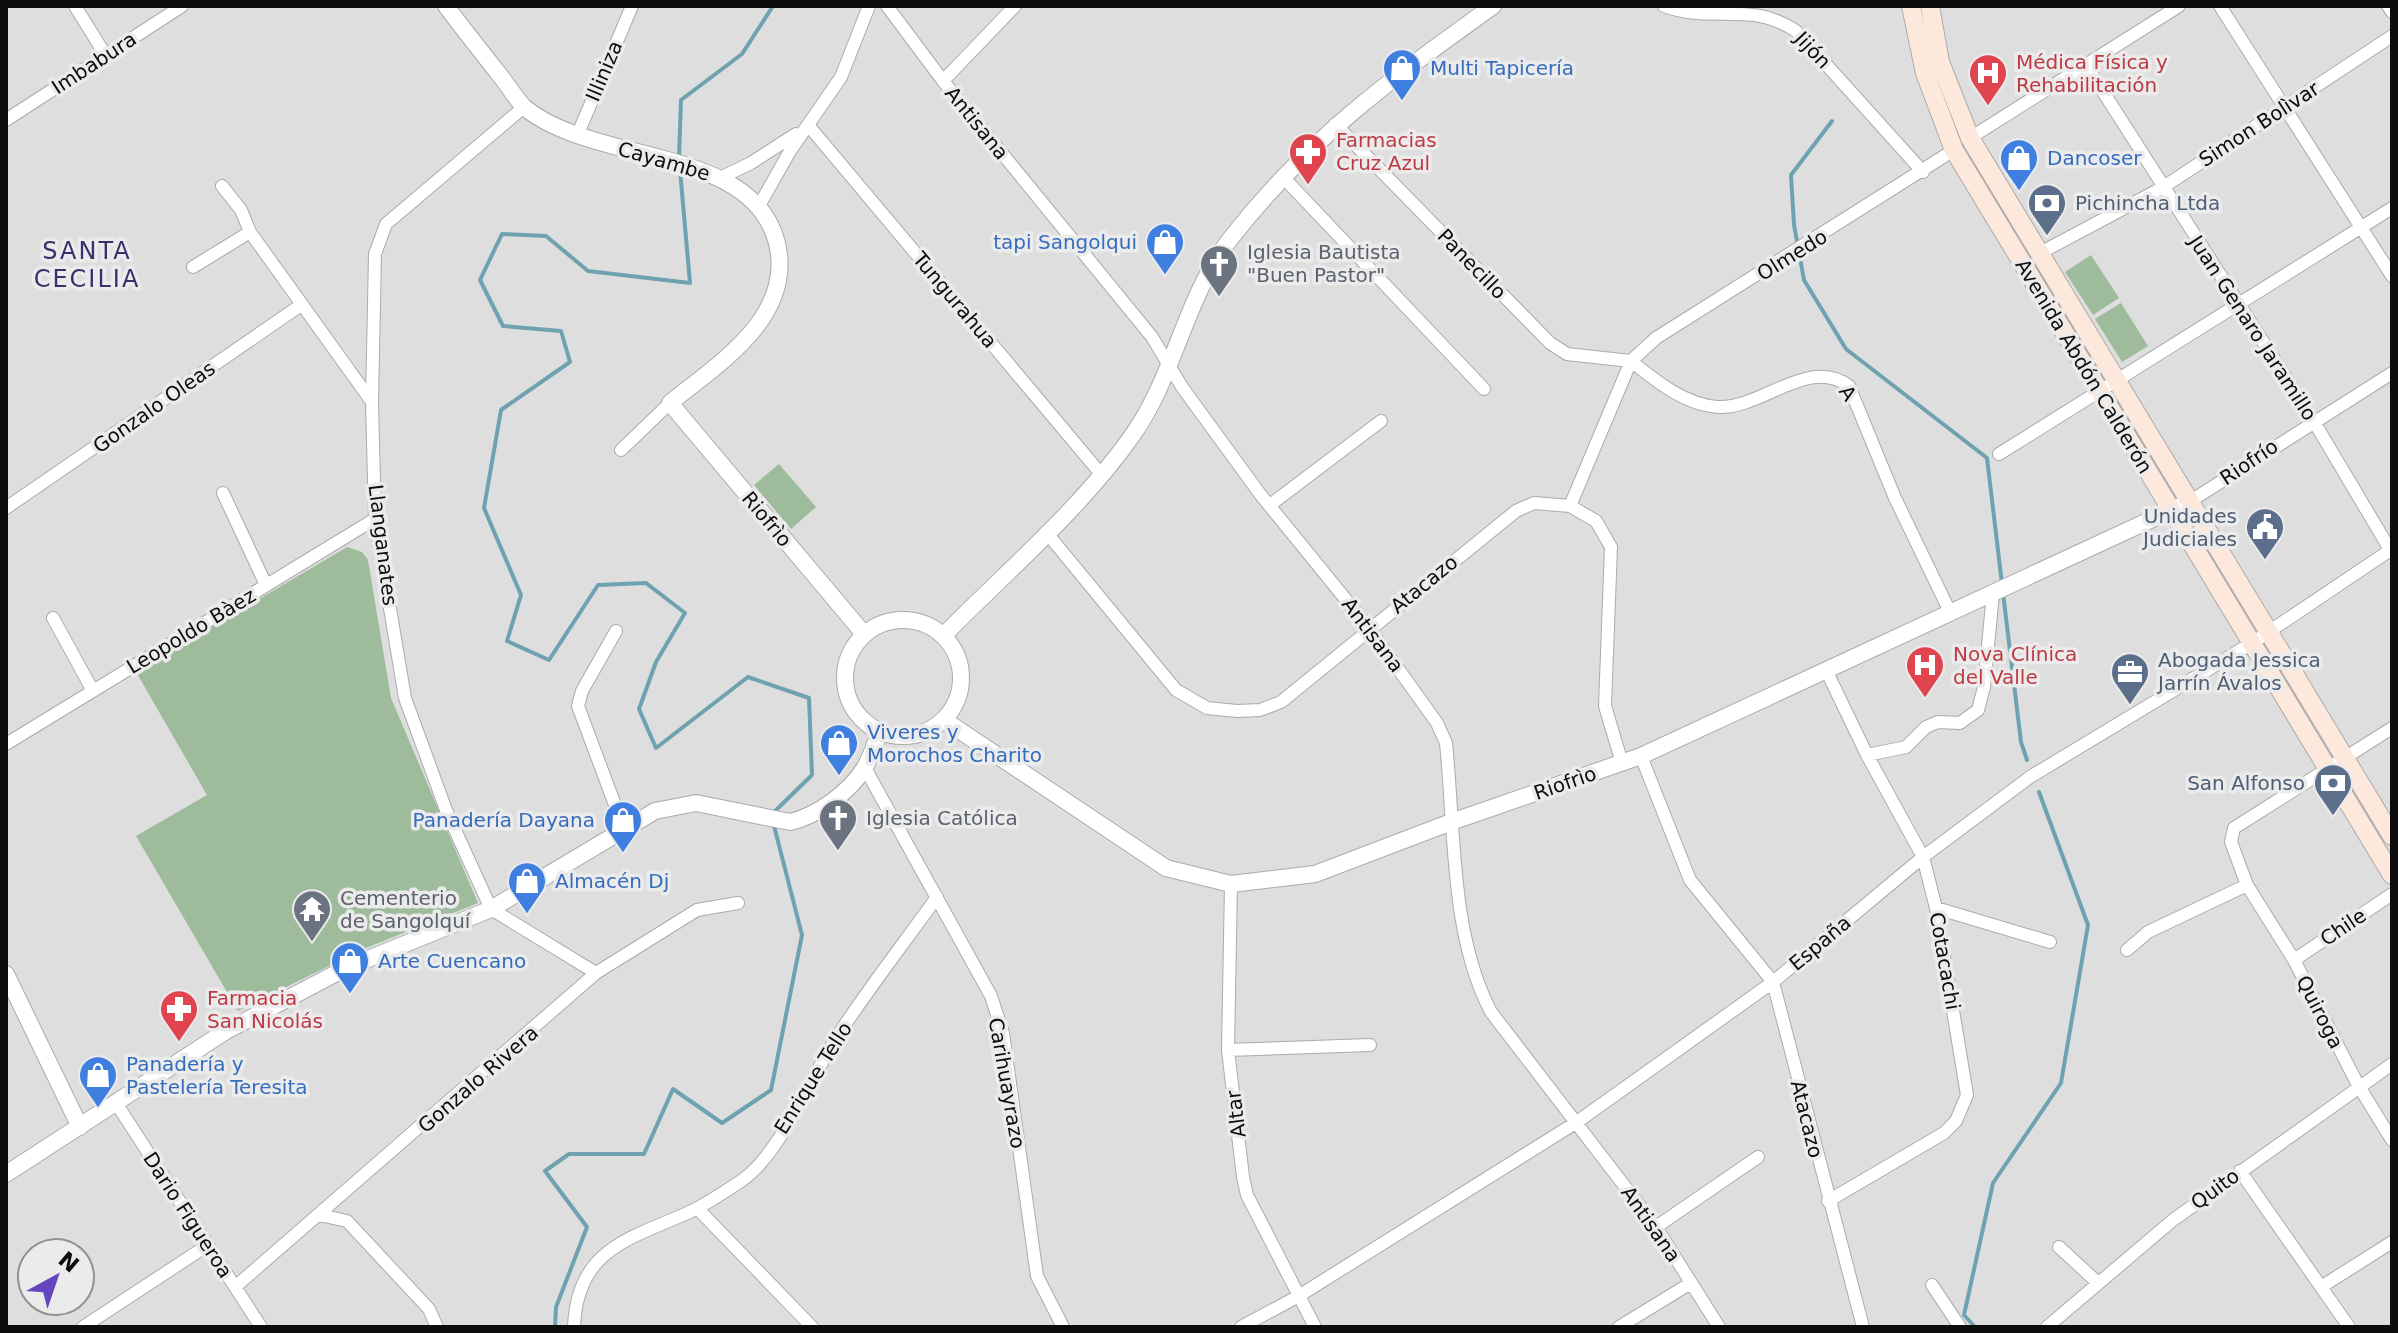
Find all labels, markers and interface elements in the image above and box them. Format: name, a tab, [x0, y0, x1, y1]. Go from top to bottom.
street label: Jijón	[1789, 25, 1836, 74]
street label: Imbabura	[47, 27, 141, 99]
street label: Illiniza	[581, 37, 627, 105]
shop icon: Multi Tapicería	[1381, 47, 1423, 102]
place label: Médica Física y Rehabilitación	[2016, 50, 2168, 97]
hospital icon: Médica Física y Rehabilitación	[1967, 52, 2009, 107]
place label: Multi Tapicería	[1430, 56, 1574, 80]
street label: Simon Bolìvar	[2194, 76, 2324, 172]
street label: Antisana	[940, 81, 1014, 165]
place label: Farmacias Cruz Azul	[1336, 128, 1437, 175]
pharmacy icon: Farmacias Cruz Azul	[1287, 131, 1329, 186]
street label: Cayambe	[615, 136, 713, 186]
shop icon: Dancoser	[1998, 137, 2040, 192]
place label: Dancoser	[2047, 146, 2142, 170]
bank icon: Pichincha Ltda	[2026, 182, 2068, 237]
place label: Pichincha Ltda	[2075, 191, 2220, 215]
shop icon: tapi Sangolqui	[1144, 221, 1186, 276]
street label: Panecillo	[1433, 224, 1511, 304]
street label: Olmedo	[1753, 224, 1831, 286]
street label: Juan Genaro Jaramillo	[2183, 229, 2322, 425]
place label: tapi Sangolqui	[993, 230, 1137, 254]
district label: SANTA CECILIA	[34, 237, 140, 293]
place label: Iglesia Bautista "Buen Pastor"	[1247, 240, 1401, 287]
church icon: Iglesia Bautista "Buen Pastor"	[1198, 243, 1240, 298]
street label: Tungurahua	[907, 246, 1002, 353]
street label: Avenida Abdón Calderón	[2010, 254, 2158, 478]
street label: Gonzalo Oleas	[88, 356, 220, 458]
street label: A	[1834, 381, 1862, 406]
street label: Riofrío	[2215, 434, 2283, 490]
street label: Llanganates	[364, 483, 402, 607]
street label: Riofrìo	[737, 486, 797, 552]
place label: Unidades Judiciales	[2141, 504, 2237, 551]
public building icon: Unidades Judiciales	[2244, 506, 2286, 561]
street label: Atacazo	[1386, 550, 1462, 618]
street label: Leopoldo Bàez	[122, 583, 260, 679]
street label: Antisana	[1337, 593, 1409, 677]
place label: Nova Clínica del Valle	[1953, 642, 2077, 689]
hospital icon: Nova Clínica del Valle	[1904, 644, 1946, 699]
place label: Abogada Jessica Jarrín Ávalos	[2156, 648, 2321, 695]
office icon: Abogada Jessica Jarrín Ávalos	[2109, 651, 2151, 706]
place label: Viveres y Morochos Charito	[867, 720, 1042, 767]
shop icon: Viveres y Morochos Charito	[818, 722, 860, 777]
street label: Riofrìo	[1530, 761, 1600, 805]
bank icon: San Alfonso	[2312, 762, 2354, 817]
place label: San Alfonso	[2187, 771, 2305, 795]
church icon: Iglesia Católica	[817, 797, 859, 852]
shop icon: Panadería Dayana	[602, 799, 644, 854]
place label: Iglesia Católica	[866, 806, 1018, 830]
place label: Panadería Dayana	[413, 808, 595, 832]
shop icon: Almacén Dj	[506, 860, 548, 915]
place label: Almacén Dj	[555, 869, 669, 893]
place label: Cementerio de Sangolquí	[340, 886, 472, 933]
temple icon: Cementerio de Sangolquí	[291, 888, 333, 943]
street label: Chile	[2316, 903, 2370, 951]
street label: España	[1784, 910, 1856, 976]
street label: Cotacachi	[1925, 910, 1965, 1012]
shop icon: Arte Cuencano	[329, 940, 371, 995]
place label: Arte Cuencano	[378, 949, 526, 973]
street label: Quiroga	[2291, 971, 2349, 1053]
place label: Farmacia San Nicolás	[207, 986, 323, 1033]
pharmacy icon: Farmacia San Nicolás	[158, 988, 200, 1043]
street label: Carihuayrazo	[984, 1016, 1030, 1150]
street label: Enrique Tello	[769, 1018, 857, 1138]
street label: Gonzalo Rivera	[413, 1020, 543, 1138]
place label: Panadería y Pastelería Teresita	[126, 1052, 308, 1099]
shop icon: Panadería y Pastelería Teresita	[77, 1054, 119, 1109]
street label: Atacazo	[1786, 1078, 1828, 1160]
street label: Altar	[1221, 1088, 1251, 1139]
street label: Dario Figueroa	[138, 1147, 238, 1283]
street label: Quito	[2186, 1163, 2244, 1215]
street label: Antisana	[1616, 1181, 1686, 1267]
north arrow	[16, 1237, 96, 1317]
text: N	[53, 1247, 84, 1278]

